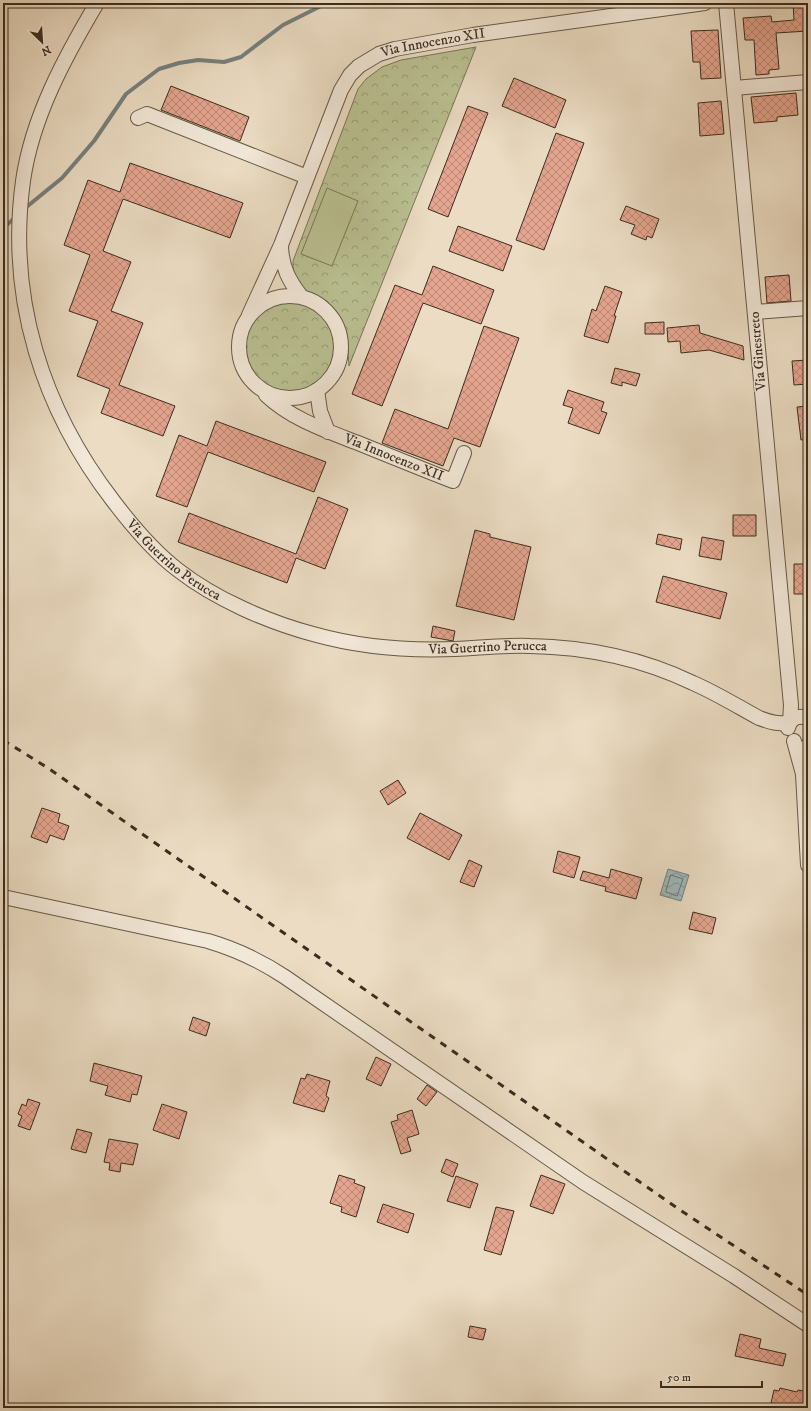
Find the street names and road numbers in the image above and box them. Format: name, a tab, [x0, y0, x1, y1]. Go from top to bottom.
street label: Via Innocenzo XII	[378, 24, 486, 62]
street label: Via Ginestreto	[746, 311, 771, 392]
street label: Via Innocenzo XII	[341, 429, 446, 485]
street label: Via Guerrino Perucca	[122, 515, 224, 605]
street label: Via Guerrino Perucca	[427, 637, 548, 658]

